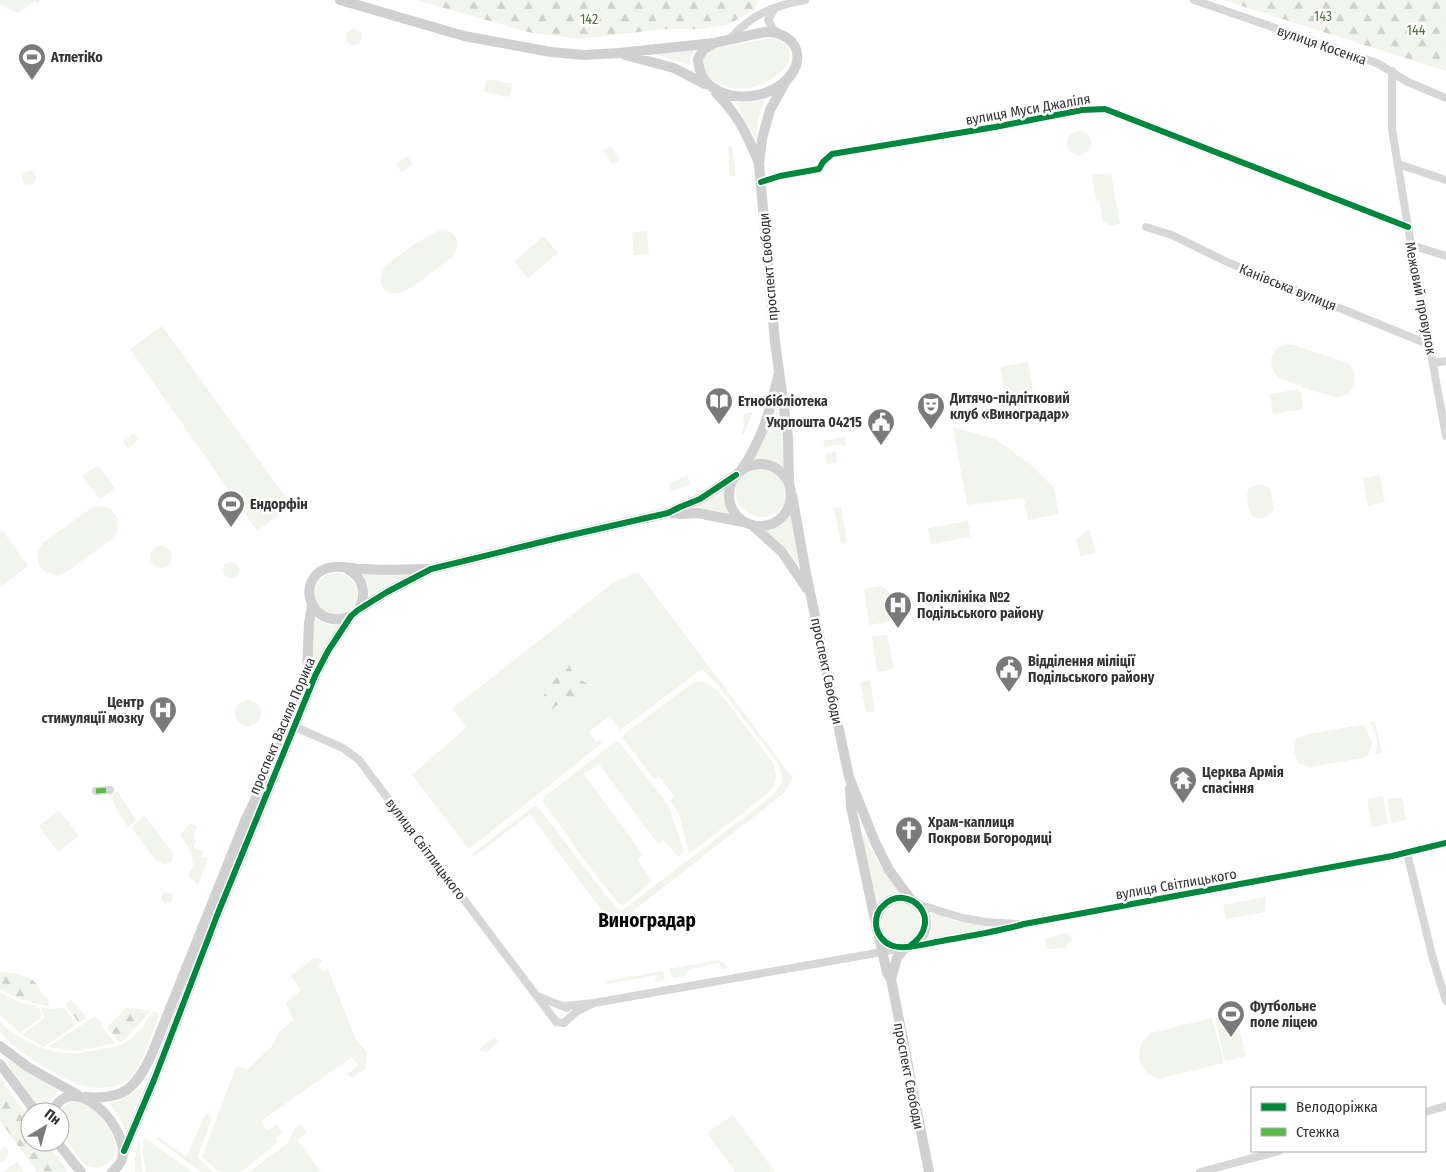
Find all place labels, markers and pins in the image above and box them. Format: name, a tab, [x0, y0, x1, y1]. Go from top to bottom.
sports icon: АтлетіКо	[17, 42, 47, 81]
place label: АтлетіКо	[50, 49, 103, 66]
library icon: Етнобібліотека	[704, 386, 734, 425]
place label: Дитячо-підлітковий клуб «Виноградар»	[949, 390, 1070, 423]
theatre icon: Дитячо-підлітковий клуб «Виноградар»	[916, 391, 946, 430]
place label: Етнобібліотека	[738, 393, 828, 410]
public building icon: Укрпошта 04215	[866, 407, 896, 446]
place label: Укрпошта 04215	[766, 414, 862, 431]
sports icon: Ендорфін	[216, 489, 246, 528]
place label: Ендорфін	[250, 496, 308, 513]
place label: Поліклініка №2 Подільського району	[917, 589, 1044, 622]
hospital icon: Поліклініка №2 Подільського району	[883, 590, 913, 629]
place label: Відділення міліції Подільського району	[1028, 653, 1155, 686]
public building icon: Відділення міліції Подільського району	[994, 654, 1024, 693]
place label: Центр стимуляції мозку	[41, 694, 144, 727]
hospital icon: Центр стимуляції мозку	[148, 695, 178, 734]
place label: Церква Армія спасіння	[1202, 764, 1284, 797]
temple icon: Церква Армія спасіння	[1168, 765, 1198, 804]
place label: Храм-каплиця Покрови Богородиці	[927, 814, 1052, 847]
church icon: Храм-каплиця Покрови Богородиці	[894, 815, 924, 854]
place label: Футбольне поле ліцею	[1250, 998, 1318, 1031]
sports icon: Футбольне поле ліцею	[1216, 999, 1246, 1038]

